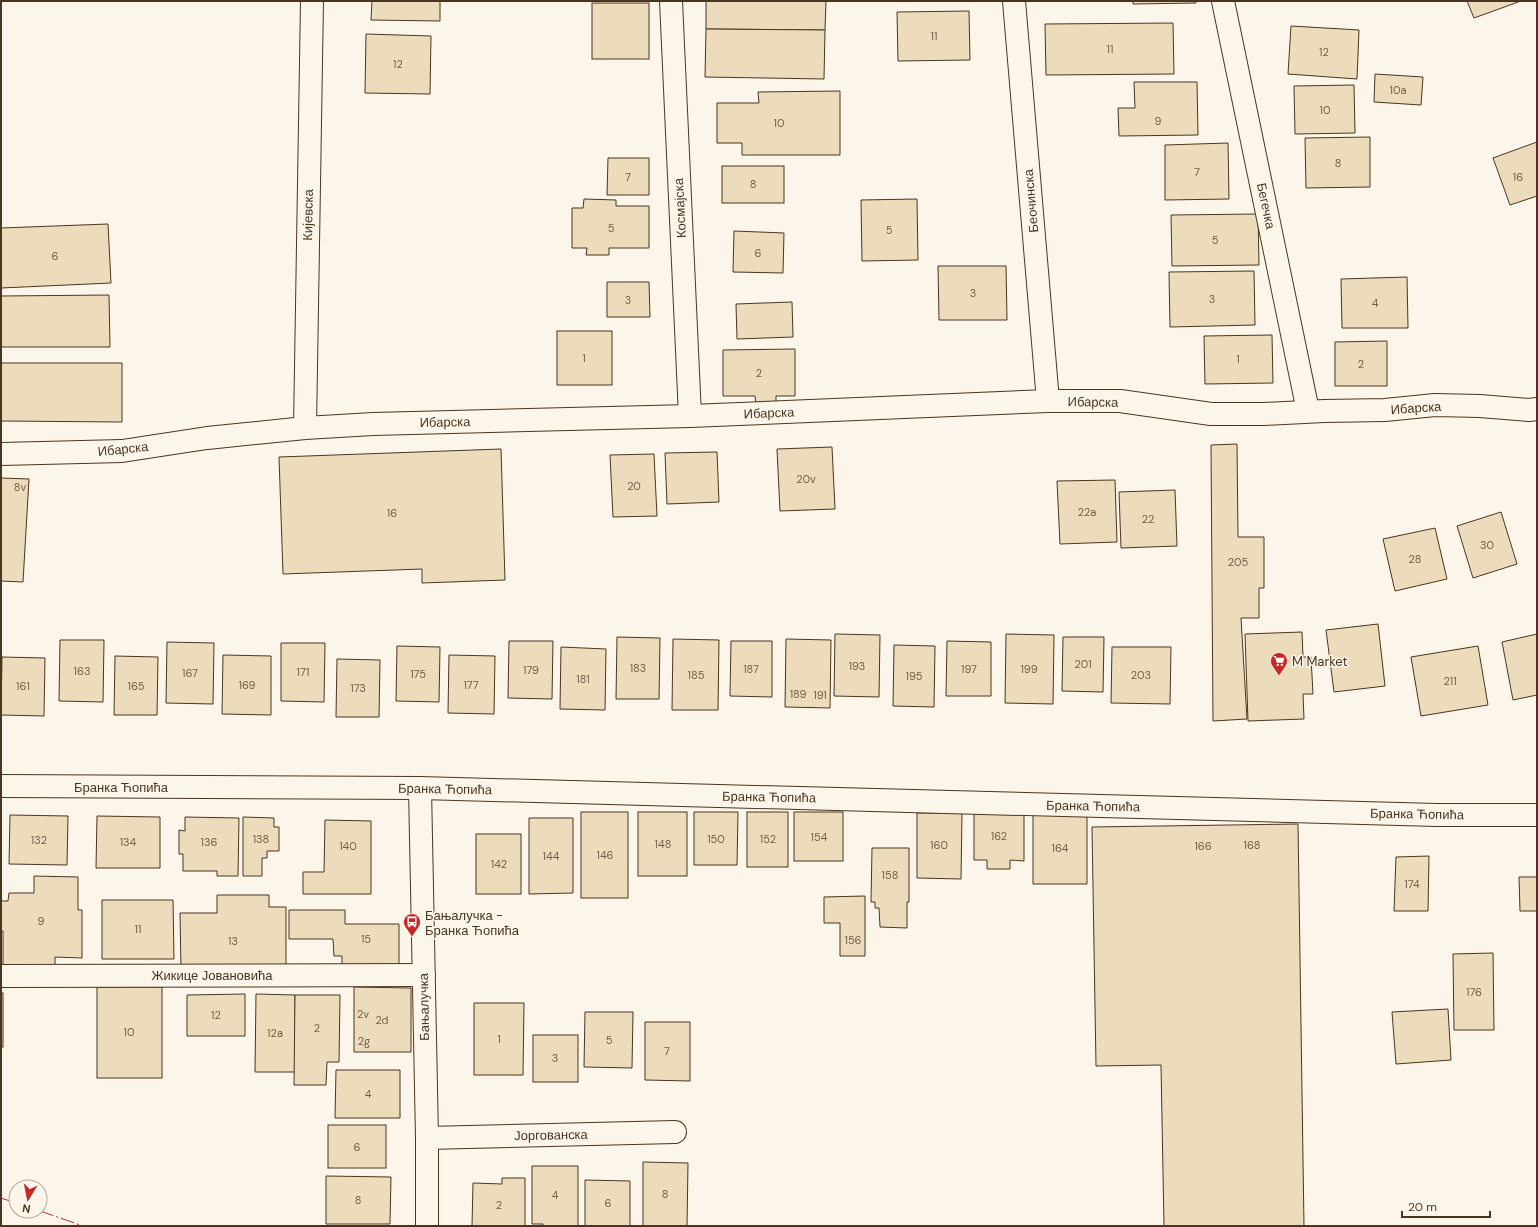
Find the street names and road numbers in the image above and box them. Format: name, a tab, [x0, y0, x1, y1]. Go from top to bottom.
street label: Беочинска	[1020, 168, 1042, 233]
street label: Космајска	[670, 177, 690, 238]
street label: Бегечка	[1253, 181, 1279, 231]
street label: Кијевска	[299, 188, 317, 241]
street label: Ибарска	[1068, 393, 1119, 411]
street label: Ибарска	[1390, 398, 1443, 418]
street label: Ибарска	[743, 404, 795, 422]
street label: Ибарска	[420, 413, 471, 431]
street label: Ибарска	[97, 438, 150, 460]
street label: Бранка Ћопића	[74, 779, 169, 796]
street label: Бранка Ћопића	[398, 780, 493, 798]
street label: Бранка Ћопића	[722, 788, 817, 806]
street label: Бранка Ћопића	[1046, 797, 1141, 815]
street label: Бранка Ћопића	[1370, 805, 1465, 823]
street label: Жикице Јовановића	[152, 967, 273, 984]
street label: Бањалучка	[415, 972, 433, 1041]
street label: Јоргованска	[514, 1126, 589, 1144]

